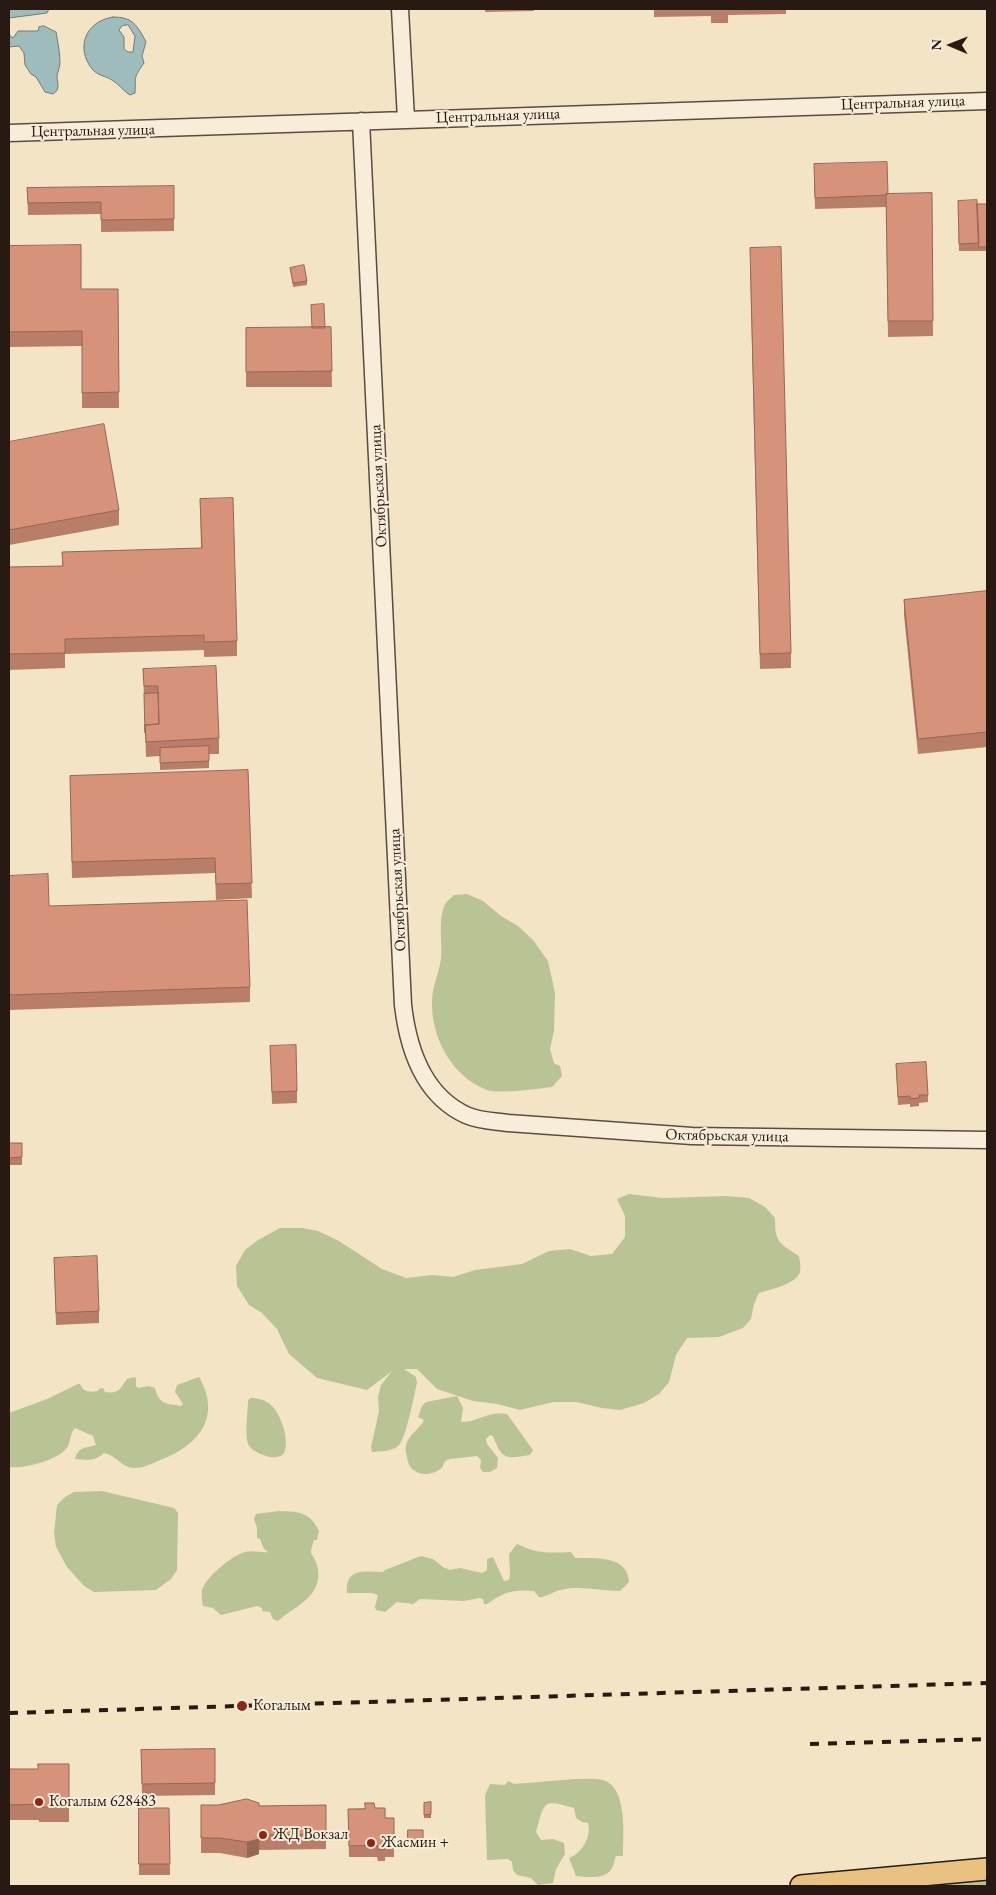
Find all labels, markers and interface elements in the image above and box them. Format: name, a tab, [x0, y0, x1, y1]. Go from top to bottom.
north arrow	[926, 20, 976, 70]
text: N	[927, 39, 945, 51]
street label: Центральная улица	[841, 91, 965, 115]
street label: Центральная улица	[436, 104, 560, 128]
street label: Центральная улица	[31, 120, 155, 142]
street label: Октябрьская улица	[366, 424, 392, 548]
street label: Октябрьская улица	[385, 828, 411, 952]
street label: Октябрьская улица	[665, 1125, 789, 1147]
place label: Когалым	[253, 1696, 311, 1716]
marker: Когалым	[235, 1699, 249, 1713]
place label: Когалым 628483	[49, 1792, 156, 1812]
marker: Когалым 628483	[33, 1796, 45, 1808]
place label: ЖД Вокзал	[273, 1825, 348, 1845]
marker: ЖД Вокзал	[257, 1829, 269, 1841]
place label: Жасмин +	[381, 1833, 449, 1853]
marker: Жасмин +	[365, 1837, 377, 1849]

